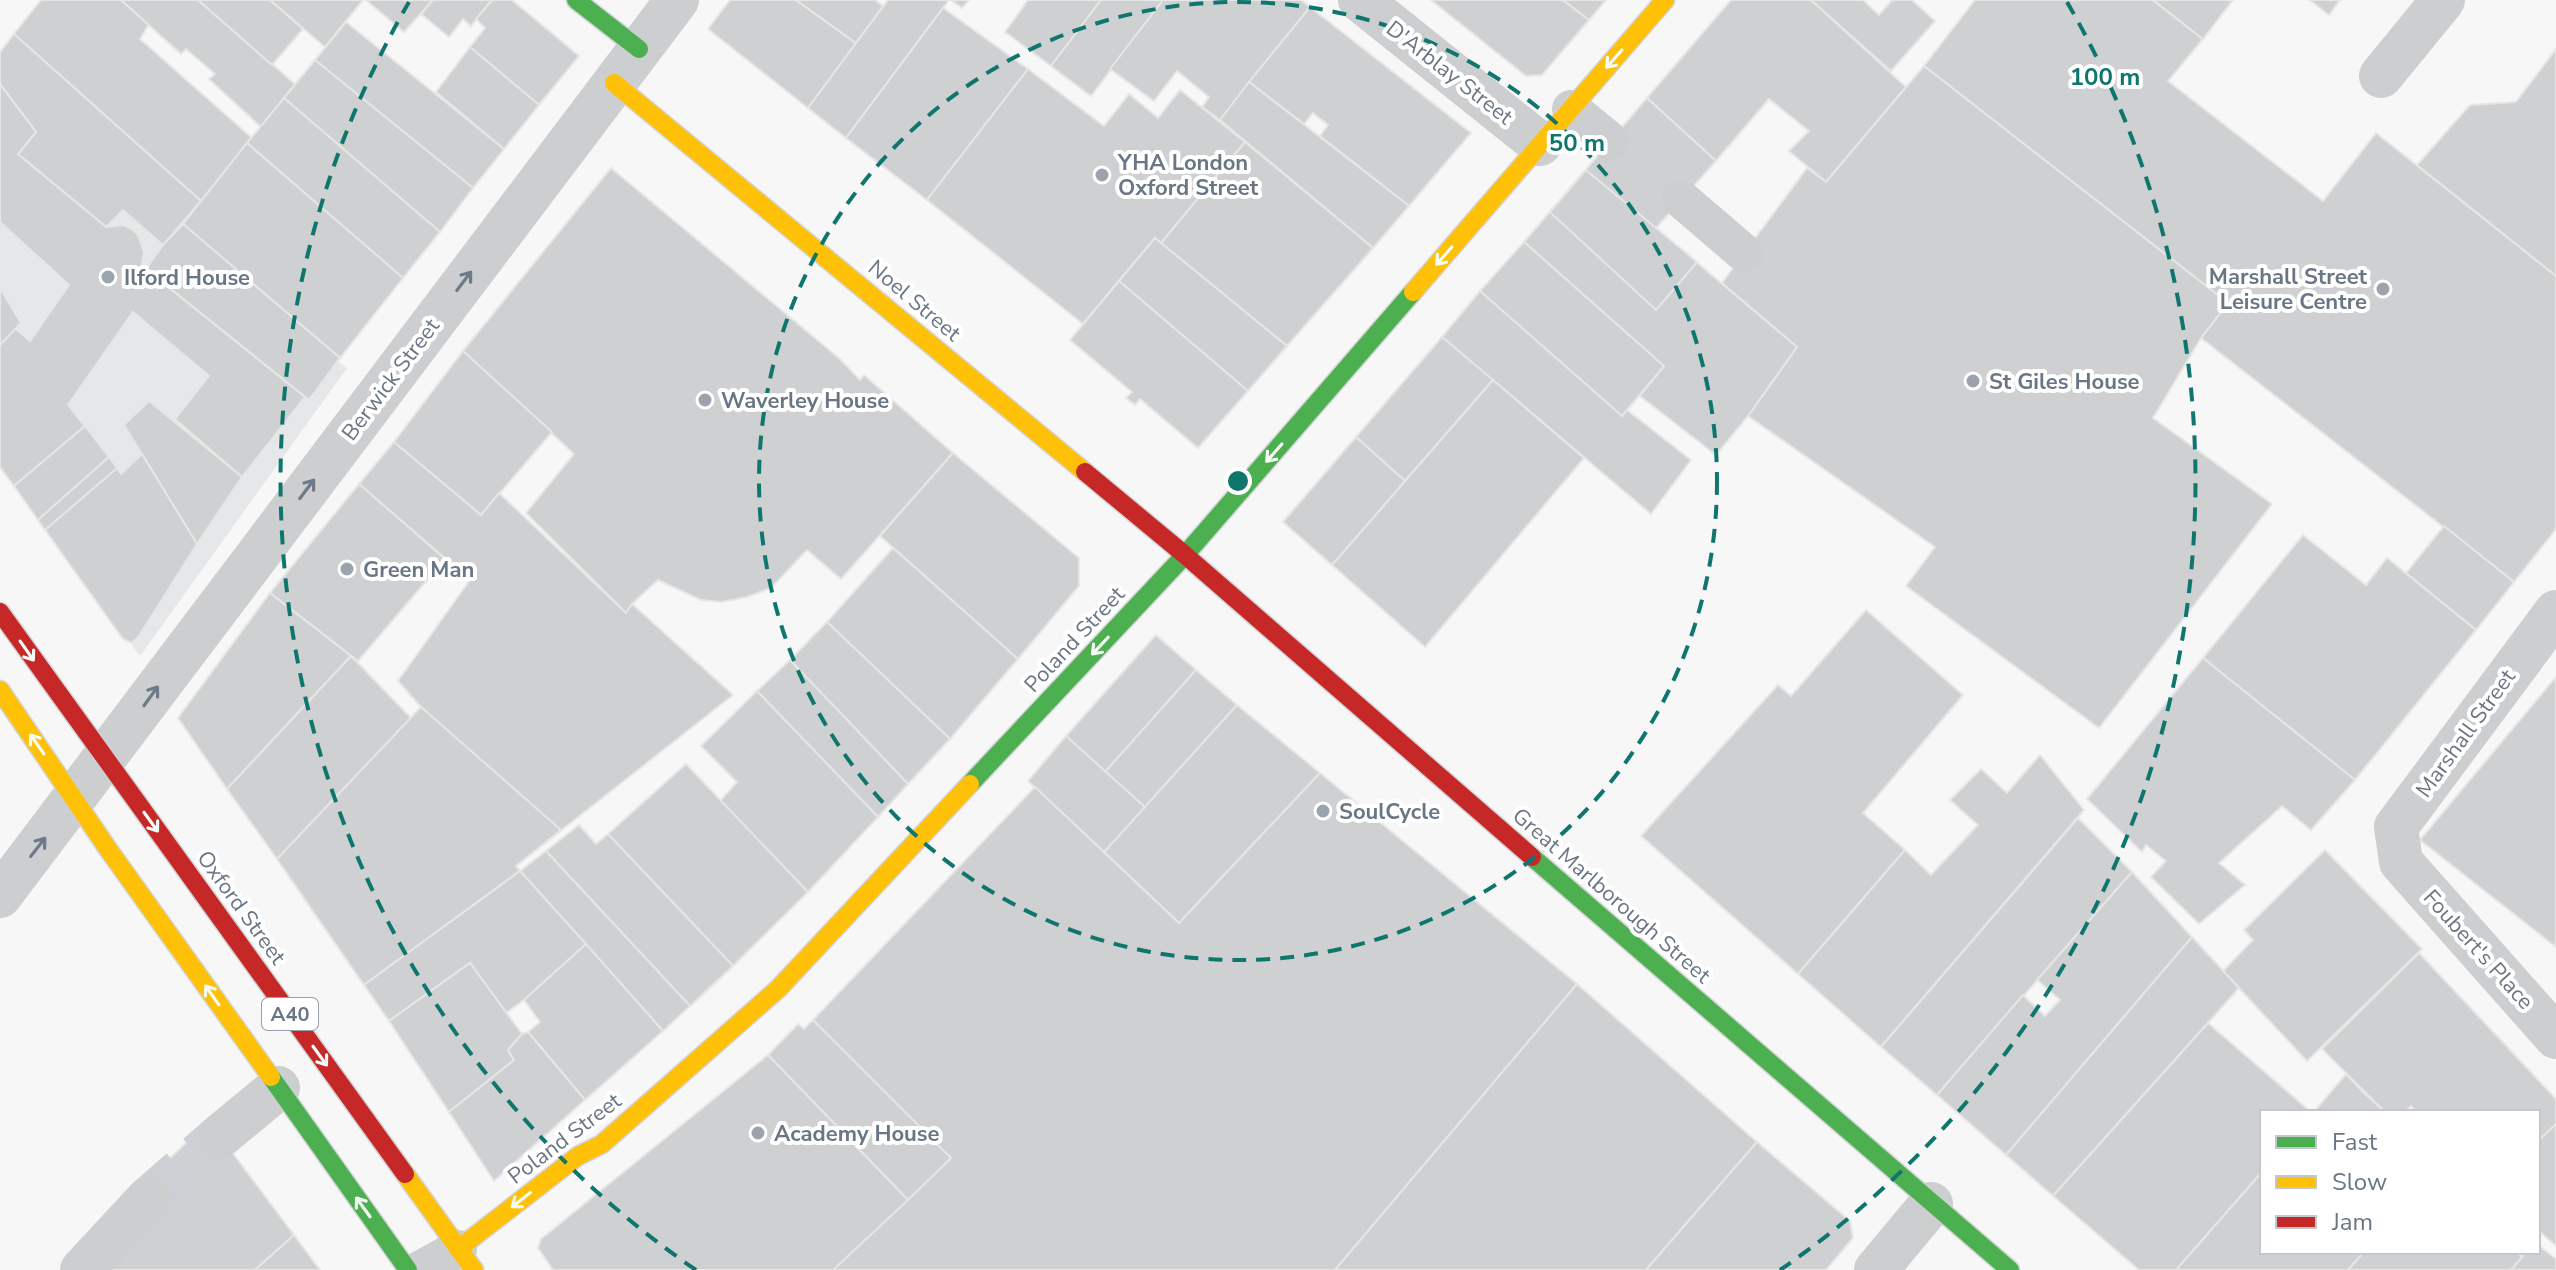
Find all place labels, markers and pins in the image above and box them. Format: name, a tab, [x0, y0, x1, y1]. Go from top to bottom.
place label: YHA London Oxford Street	[1117, 148, 1259, 203]
marker: YHA London Oxford Street	[1093, 166, 1111, 184]
place label: Marshall Street Leisure Centre	[2209, 262, 2368, 317]
place label: Ilford House	[124, 263, 250, 293]
marker: Ilford House	[99, 268, 117, 286]
marker: Marshall Street Leisure Centre	[2374, 280, 2392, 298]
place label: St Giles House	[1989, 367, 2140, 397]
marker: St Giles House	[1964, 372, 1982, 390]
place label: Waverley House	[721, 386, 889, 416]
marker: Waverley House	[696, 391, 714, 409]
centre of rings	[1224, 467, 1252, 495]
place label: Green Man	[363, 555, 474, 585]
marker: Green Man	[338, 560, 356, 578]
place label: SoulCycle	[1339, 797, 1440, 827]
marker: SoulCycle	[1314, 802, 1332, 820]
place label: Academy House	[774, 1119, 940, 1149]
marker: Academy House	[749, 1124, 767, 1142]

